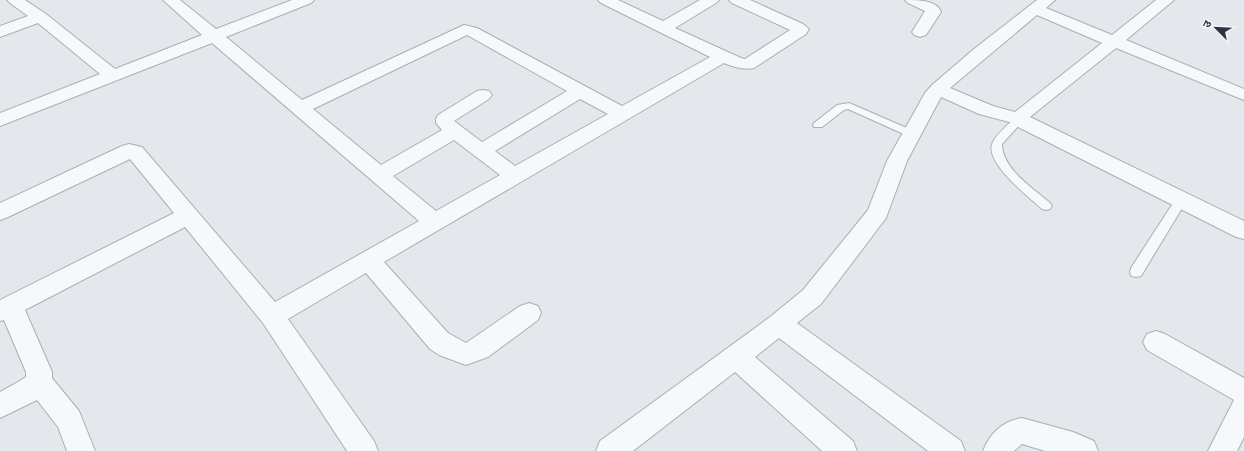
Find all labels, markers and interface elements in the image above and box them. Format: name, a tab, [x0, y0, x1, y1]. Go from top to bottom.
north arrow	[1196, 8, 1236, 48]
text: उ	[1199, 18, 1215, 30]

